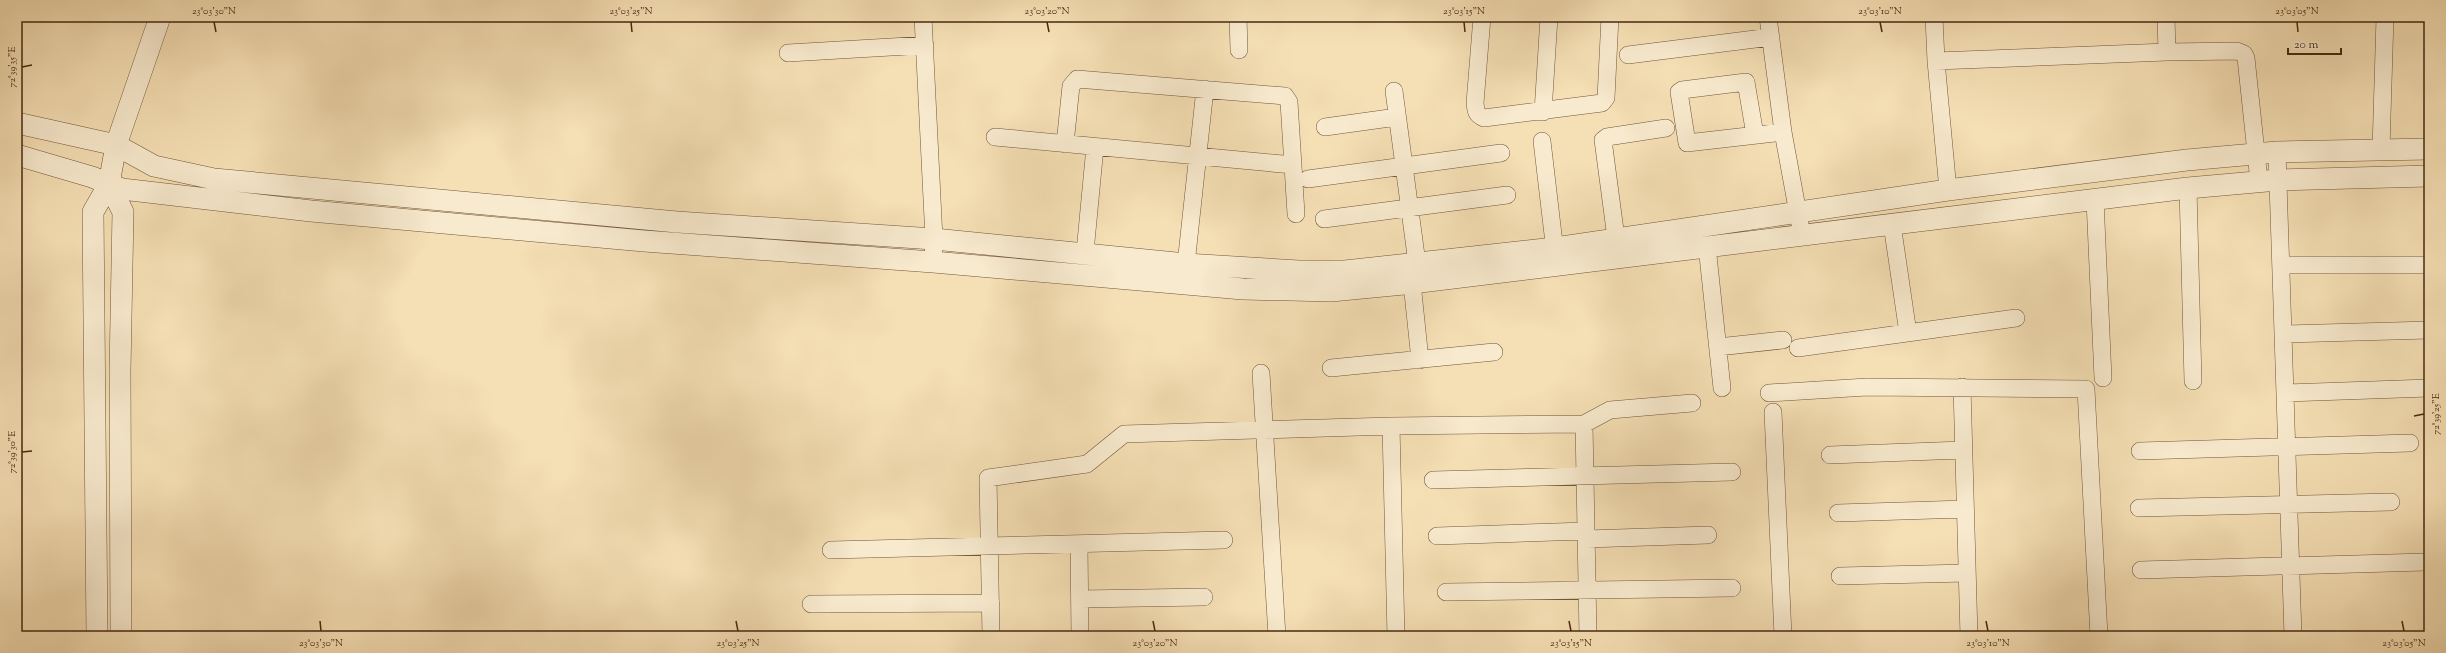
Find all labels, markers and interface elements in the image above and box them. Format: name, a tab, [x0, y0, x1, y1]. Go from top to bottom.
text: 23°03'30"N	[192, 4, 236, 19]
text: 23°03'25"N	[609, 4, 653, 19]
text: 23°03'20"N	[1025, 4, 1069, 19]
text: 23°03'15"N	[1443, 4, 1485, 19]
text: 23°03'10"N	[1858, 4, 1902, 19]
text: 23°03'05"N	[2275, 4, 2319, 19]
scale bar	[2288, 30, 2341, 56]
text: 20 m	[2294, 36, 2319, 54]
text: 72°39'35"E	[5, 47, 20, 87]
text: 72°39'25"E	[2429, 393, 2444, 435]
text: 72°39'30"E	[5, 431, 20, 473]
text: 23°03'30"N	[299, 636, 343, 651]
text: 23°03'25"N	[716, 636, 760, 651]
text: 23°03'20"N	[1133, 636, 1177, 651]
text: 23°03'15"N	[1550, 636, 1592, 651]
text: 23°03'10"N	[1966, 636, 2010, 651]
text: 23°03'05"N	[2382, 636, 2426, 651]

